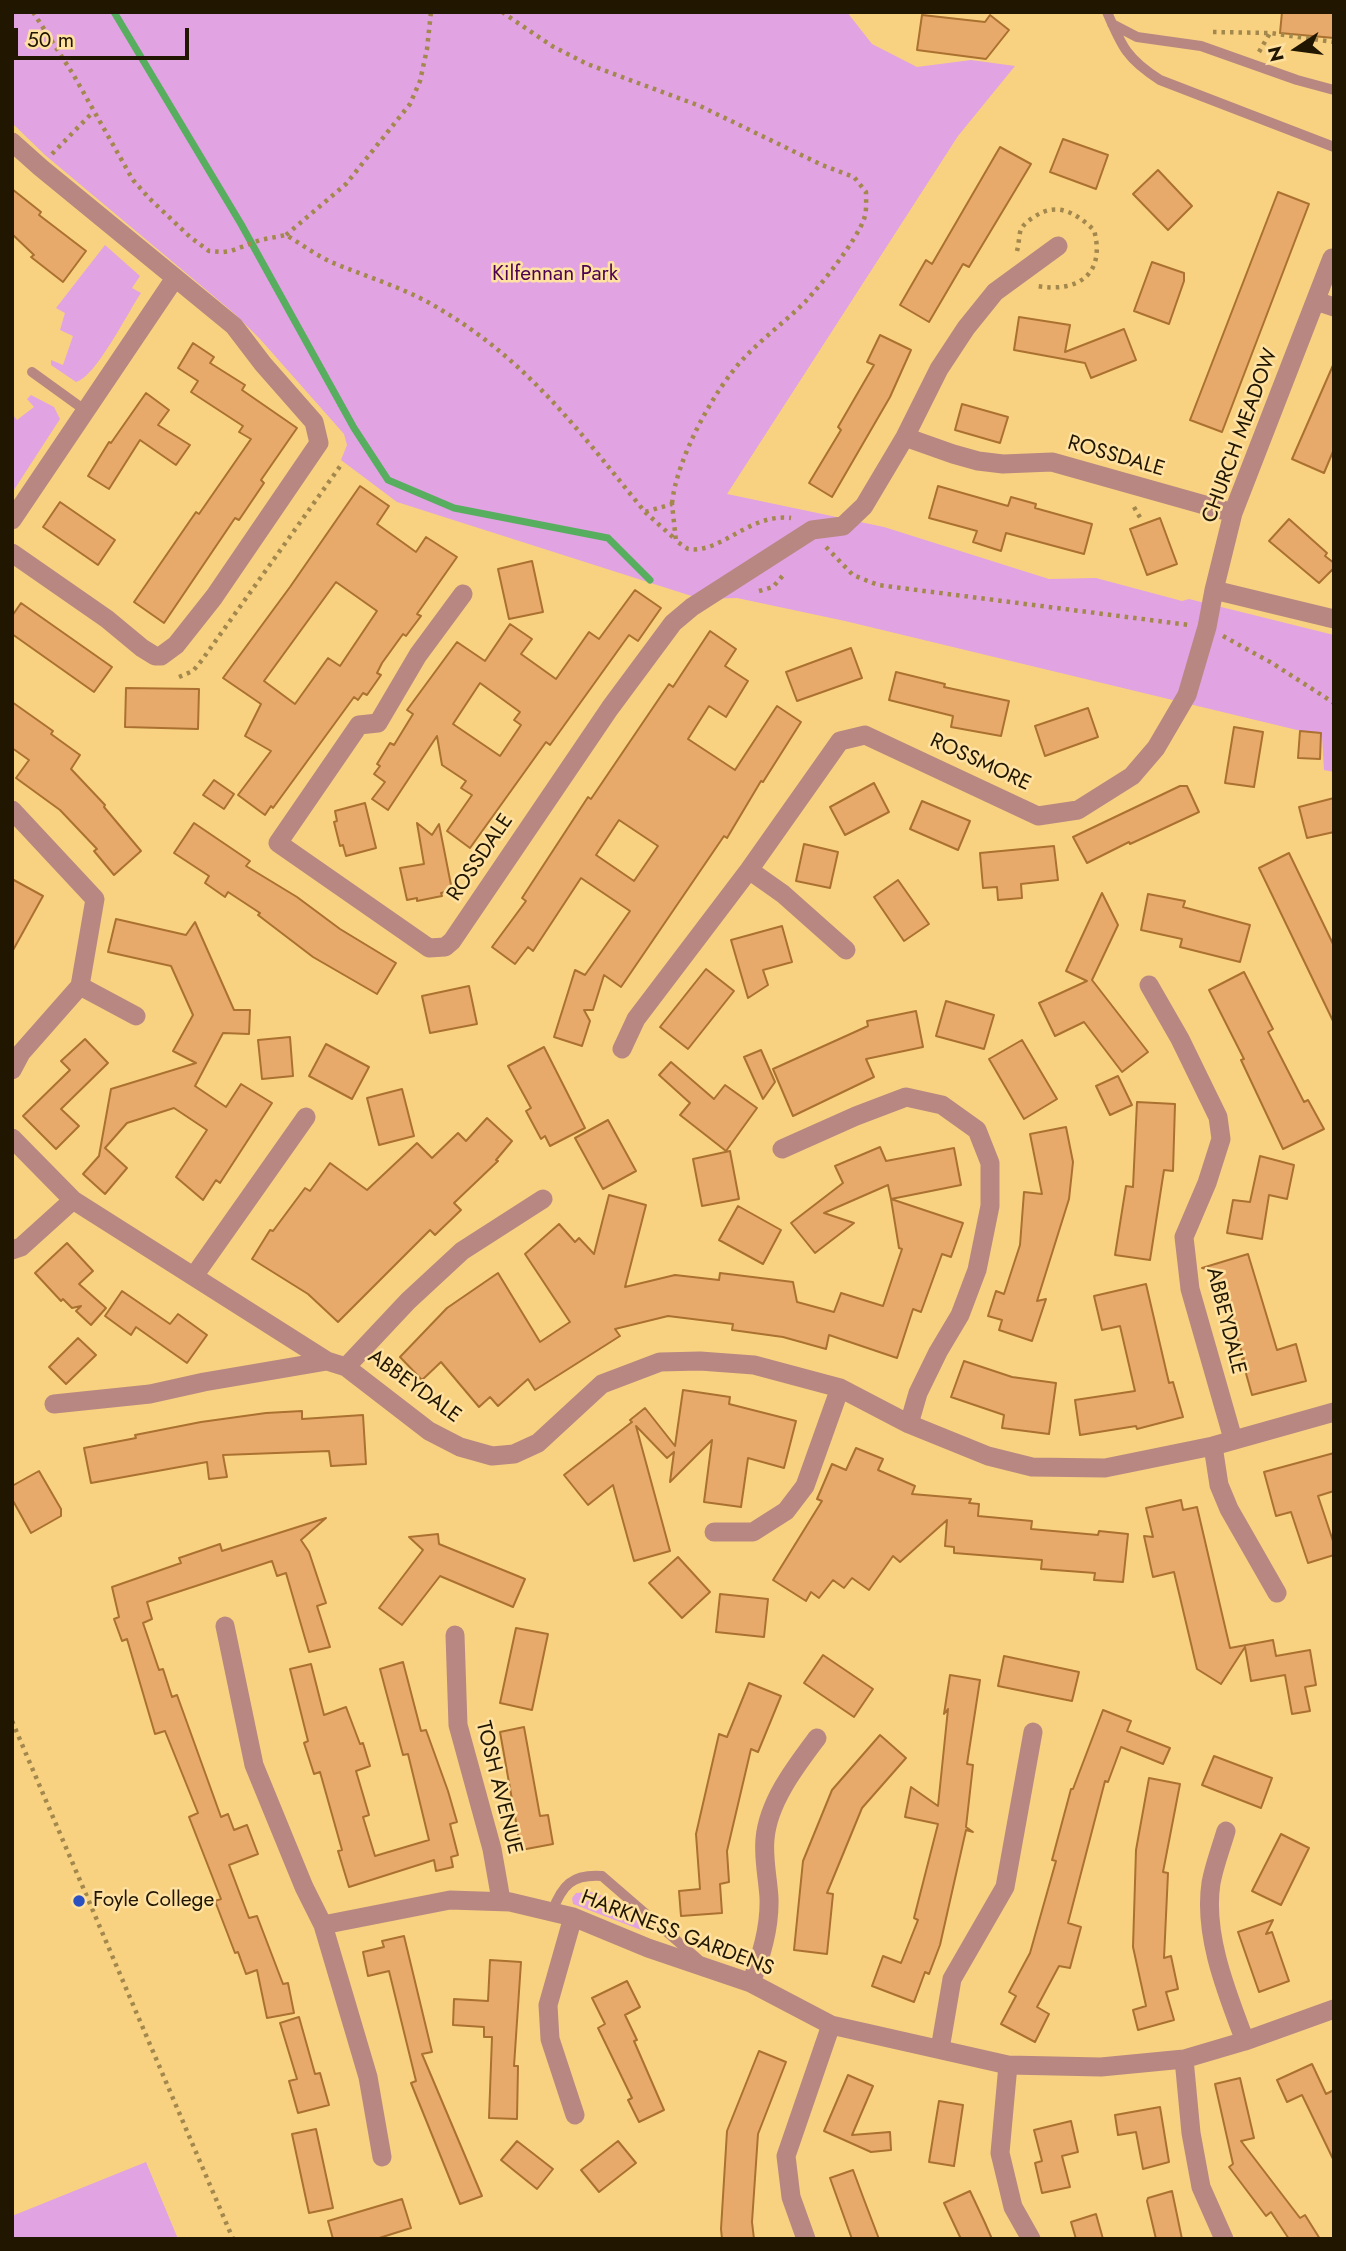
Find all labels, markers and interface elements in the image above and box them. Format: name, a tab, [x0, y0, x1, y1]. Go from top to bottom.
scale bar	[18, 14, 192, 58]
north arrow	[1262, 14, 1332, 84]
text: 50 m	[27, 25, 74, 55]
text: N	[1261, 43, 1291, 64]
park label: Kilfennan Park	[492, 262, 618, 288]
street label: CHURCH MEADOW	[1198, 345, 1284, 527]
street label: ROSSDALE	[1065, 431, 1167, 483]
street label: ROSSMORE	[926, 729, 1034, 797]
street label: ROSSDALE	[443, 810, 519, 906]
street label: ABBEYDALE	[1200, 1265, 1250, 1377]
street label: ABBEYDALE	[362, 1345, 466, 1429]
street label: TOSH AVENUE	[469, 1719, 527, 1857]
street label: HARKNESS GARDENS	[577, 1886, 777, 1982]
place label: Foyle College	[93, 1888, 214, 1914]
marker: Foyle College	[71, 1893, 87, 1909]

